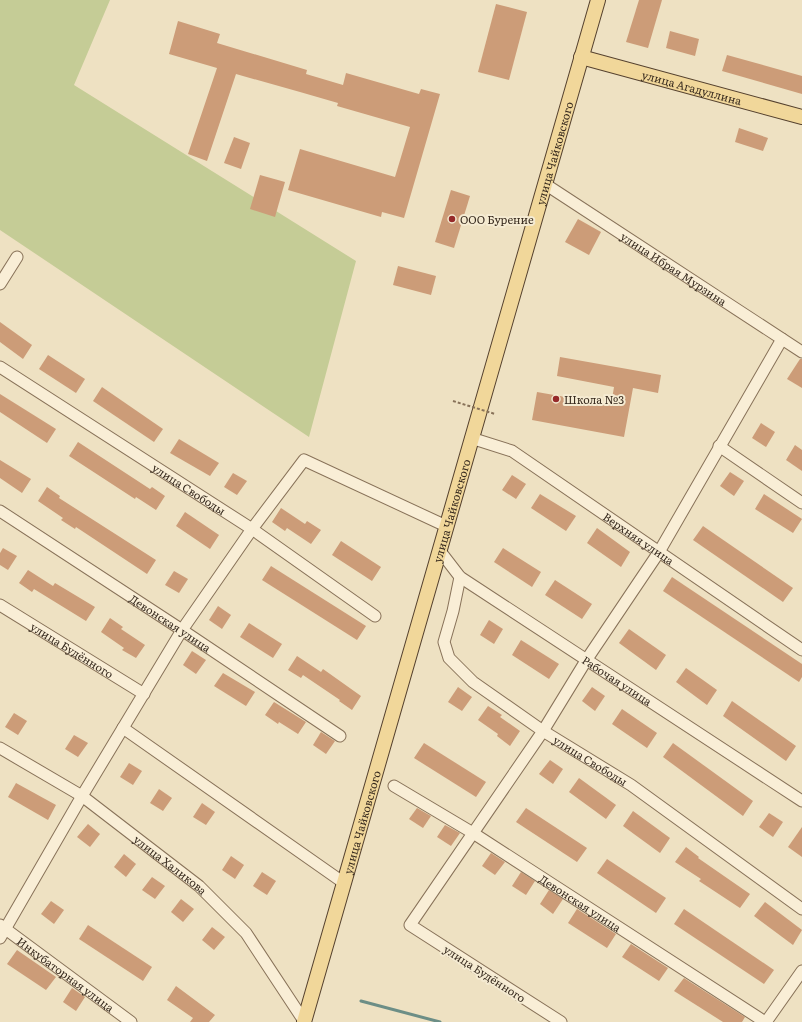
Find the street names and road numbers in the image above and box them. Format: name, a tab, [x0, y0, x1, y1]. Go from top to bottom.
street label: улица Агадуллина	[640, 66, 744, 108]
street label: улица Чайковского	[531, 100, 576, 207]
street label: улица Ибрая Мурзина	[618, 228, 730, 309]
street label: улица Чайковского	[429, 457, 474, 564]
street label: улица Свободы	[149, 459, 229, 518]
street label: Верхняя улица	[600, 508, 678, 568]
street label: Девонская улица	[127, 590, 215, 655]
street label: улица Будённого	[28, 618, 117, 681]
street label: Рабочая улица	[579, 651, 656, 709]
street label: улица Свободы	[550, 731, 631, 789]
street label: улица Чайковского	[339, 768, 384, 876]
street label: улица Халикова	[131, 831, 211, 898]
street label: Девонская улица	[537, 870, 625, 935]
street label: Инкубаторная улица	[14, 933, 118, 1015]
street label: улица Будённого	[441, 940, 529, 1006]

